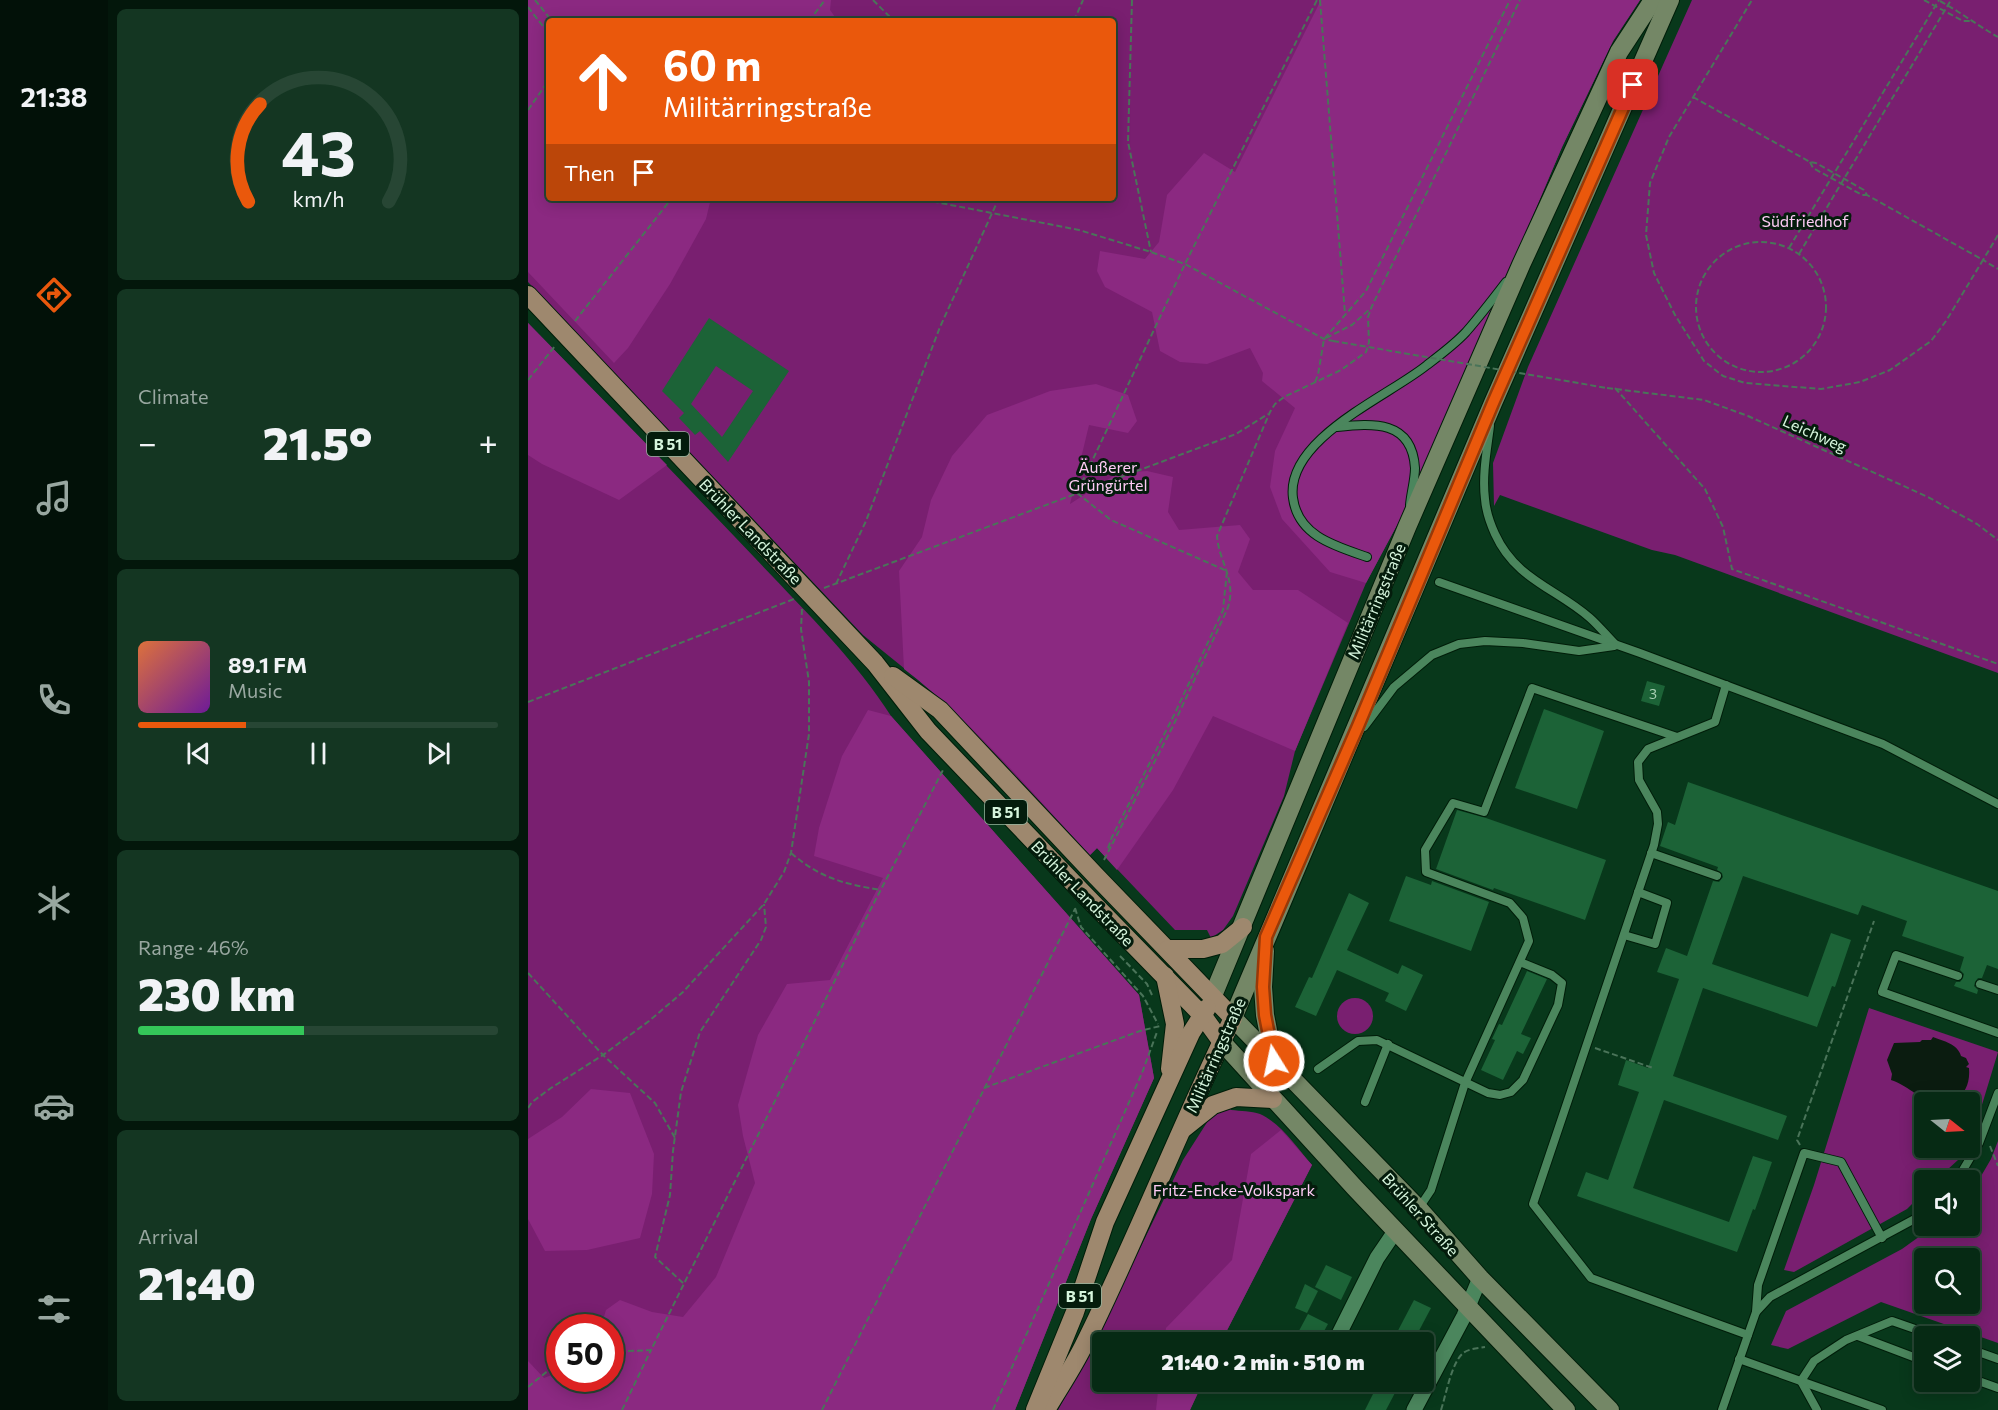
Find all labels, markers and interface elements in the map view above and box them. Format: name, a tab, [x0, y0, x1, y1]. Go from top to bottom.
text: 60 m	[663, 38, 762, 90]
icon: ahead	[564, 42, 642, 120]
pin	[1607, 59, 1658, 110]
icon: arrive	[1616, 68, 1649, 101]
text: 21:38	[20, 80, 88, 113]
text: Militärringstraße	[663, 90, 872, 123]
text: 43	[281, 113, 355, 189]
icon: arrive	[627, 156, 660, 189]
text: Then	[564, 159, 615, 186]
text: km/h	[292, 185, 344, 211]
park label: Südfriedhof	[1762, 211, 1849, 230]
icon: directions	[33, 274, 75, 316]
text: Climate	[138, 384, 208, 408]
street label: Leichweg	[1780, 410, 1850, 456]
text: 21.5°	[263, 414, 373, 469]
text: −	[138, 421, 157, 462]
text: +	[479, 421, 498, 462]
road number: B 51	[647, 432, 689, 456]
park label: Äußerer Grüngürtel	[1068, 457, 1148, 494]
street label: Brühler Landstraße	[696, 474, 806, 588]
icon: music	[33, 477, 75, 519]
street label: Militärringstraße	[1343, 540, 1409, 662]
text: 89.1 FM	[228, 651, 307, 678]
text: Music	[228, 678, 282, 702]
icon: phone	[33, 679, 75, 721]
house number: 3	[1649, 685, 1657, 702]
icon: previous	[182, 737, 215, 770]
icon: pause	[302, 737, 335, 770]
icon: next	[422, 737, 455, 770]
road number: B 51	[985, 800, 1027, 824]
street label: Brühler Landstraße	[1028, 836, 1138, 950]
icon: climate	[33, 882, 75, 924]
text: Range · 46%	[138, 935, 249, 959]
text: 230 km	[138, 965, 295, 1020]
street label: Militärringstraße	[1181, 995, 1249, 1115]
position arrow	[1242, 1029, 1306, 1093]
icon: car	[33, 1085, 75, 1127]
north arrow	[1914, 1092, 1980, 1158]
map controls	[1914, 1092, 1980, 1392]
street label: Brühler Straße	[1379, 1169, 1463, 1259]
button: sound	[1914, 1170, 1980, 1236]
park label: Fritz-Encke-Volkspark	[1153, 1180, 1315, 1199]
text: Arrival	[138, 1224, 199, 1248]
button: search	[1914, 1248, 1980, 1314]
text: 21:40	[138, 1254, 256, 1309]
road number: B 51	[1059, 1284, 1101, 1308]
icon: filters	[33, 1288, 75, 1330]
speed limit sign: 50	[546, 1314, 624, 1392]
button: layers	[1914, 1326, 1980, 1392]
text: 21:40 · 2 min · 510 m	[1161, 1348, 1365, 1375]

